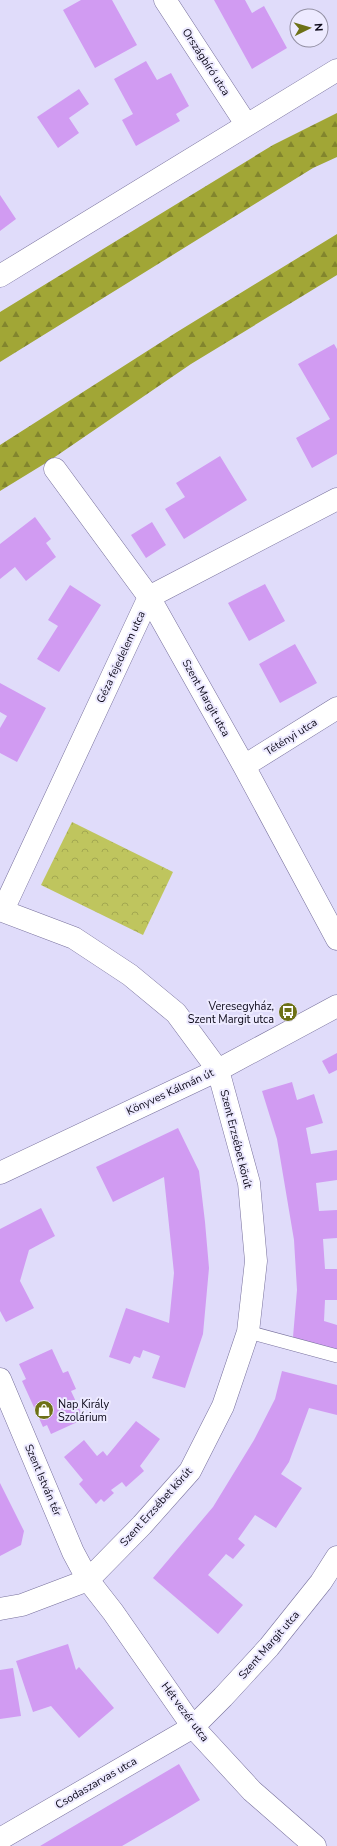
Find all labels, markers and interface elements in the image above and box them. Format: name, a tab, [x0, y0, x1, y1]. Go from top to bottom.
north arrow	[289, 8, 329, 48]
text: N	[311, 22, 326, 32]
street label: Országbíró utca	[179, 25, 233, 99]
street label: Géza fejedelem utca	[93, 608, 149, 705]
street label: Szent Margit utca	[179, 657, 234, 739]
street label: Tétényi utca	[262, 715, 320, 759]
place label: Veresegyház, Szent Margit utca	[188, 999, 274, 1027]
bus stop icon: Veresegyház, Szent Margit utca	[277, 1001, 299, 1023]
street label: Könyves Kálmán út	[124, 1065, 216, 1119]
street label: Szent Erzsébet körút	[216, 1088, 256, 1190]
place label: Nap Király Szolárium	[58, 1397, 109, 1425]
shop icon: Nap Király Szolárium	[33, 1399, 55, 1421]
street label: Szent István tér	[21, 1442, 65, 1518]
street label: Szent Erzsébet körút	[116, 1464, 196, 1550]
street label: Szent Margit utca	[235, 1607, 303, 1682]
street label: Hét vezér utca	[158, 1679, 212, 1745]
street label: Csodaszarvas utca	[53, 1754, 140, 1812]

